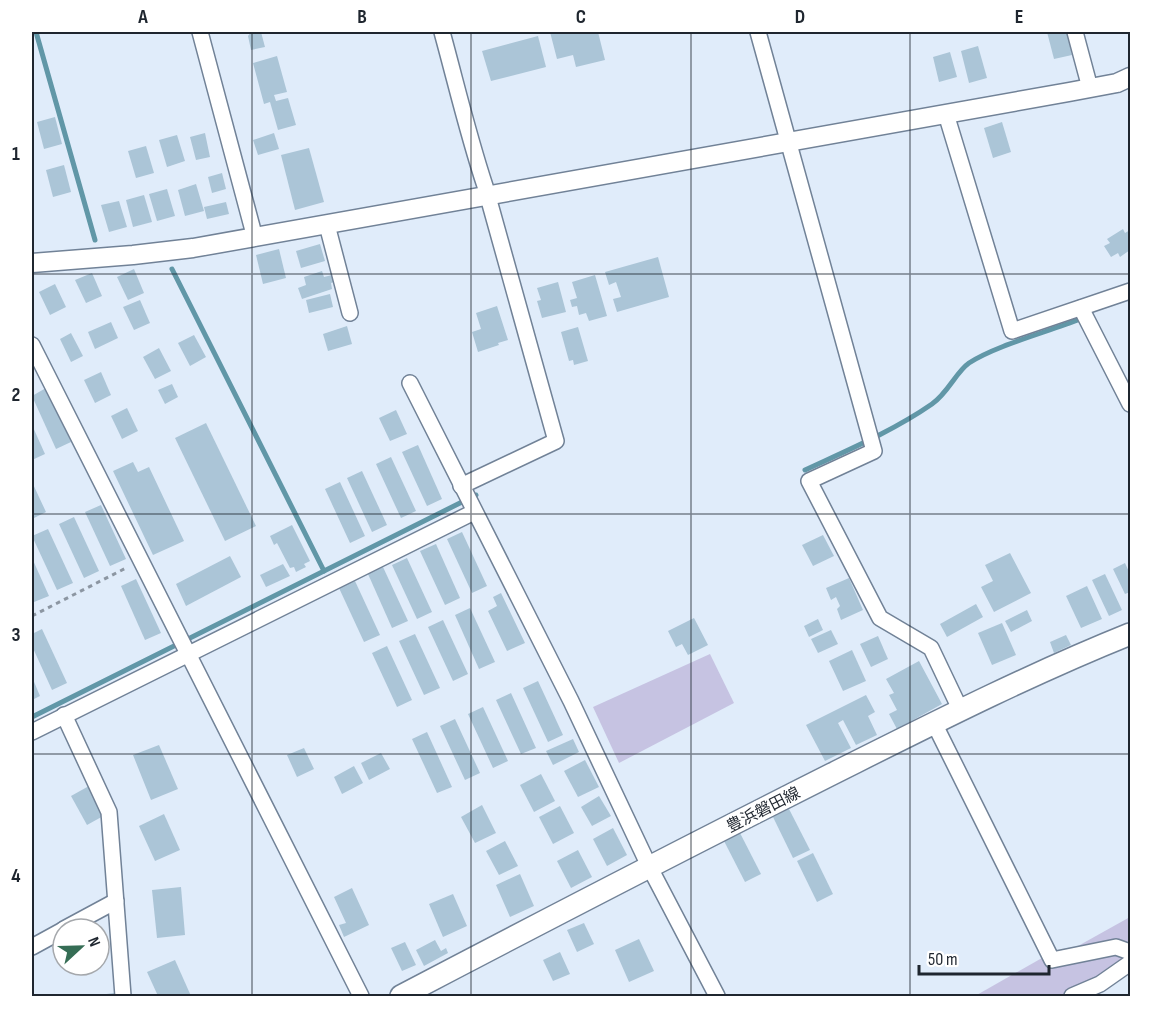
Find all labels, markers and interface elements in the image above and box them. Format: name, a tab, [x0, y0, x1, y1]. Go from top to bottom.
text: A	[137, 5, 148, 29]
text: B	[357, 5, 367, 29]
text: C	[576, 5, 586, 29]
text: D	[795, 5, 805, 29]
text: E	[1015, 5, 1023, 29]
text: 1	[12, 142, 20, 166]
text: 2	[12, 383, 20, 407]
text: 3	[12, 623, 21, 647]
street label: 豊浜磐田線	[724, 784, 804, 837]
text: 4	[11, 864, 21, 888]
north arrow	[51, 917, 111, 977]
text: N	[83, 934, 104, 949]
scale bar	[919, 938, 1050, 976]
text: 50 m	[928, 949, 958, 970]

